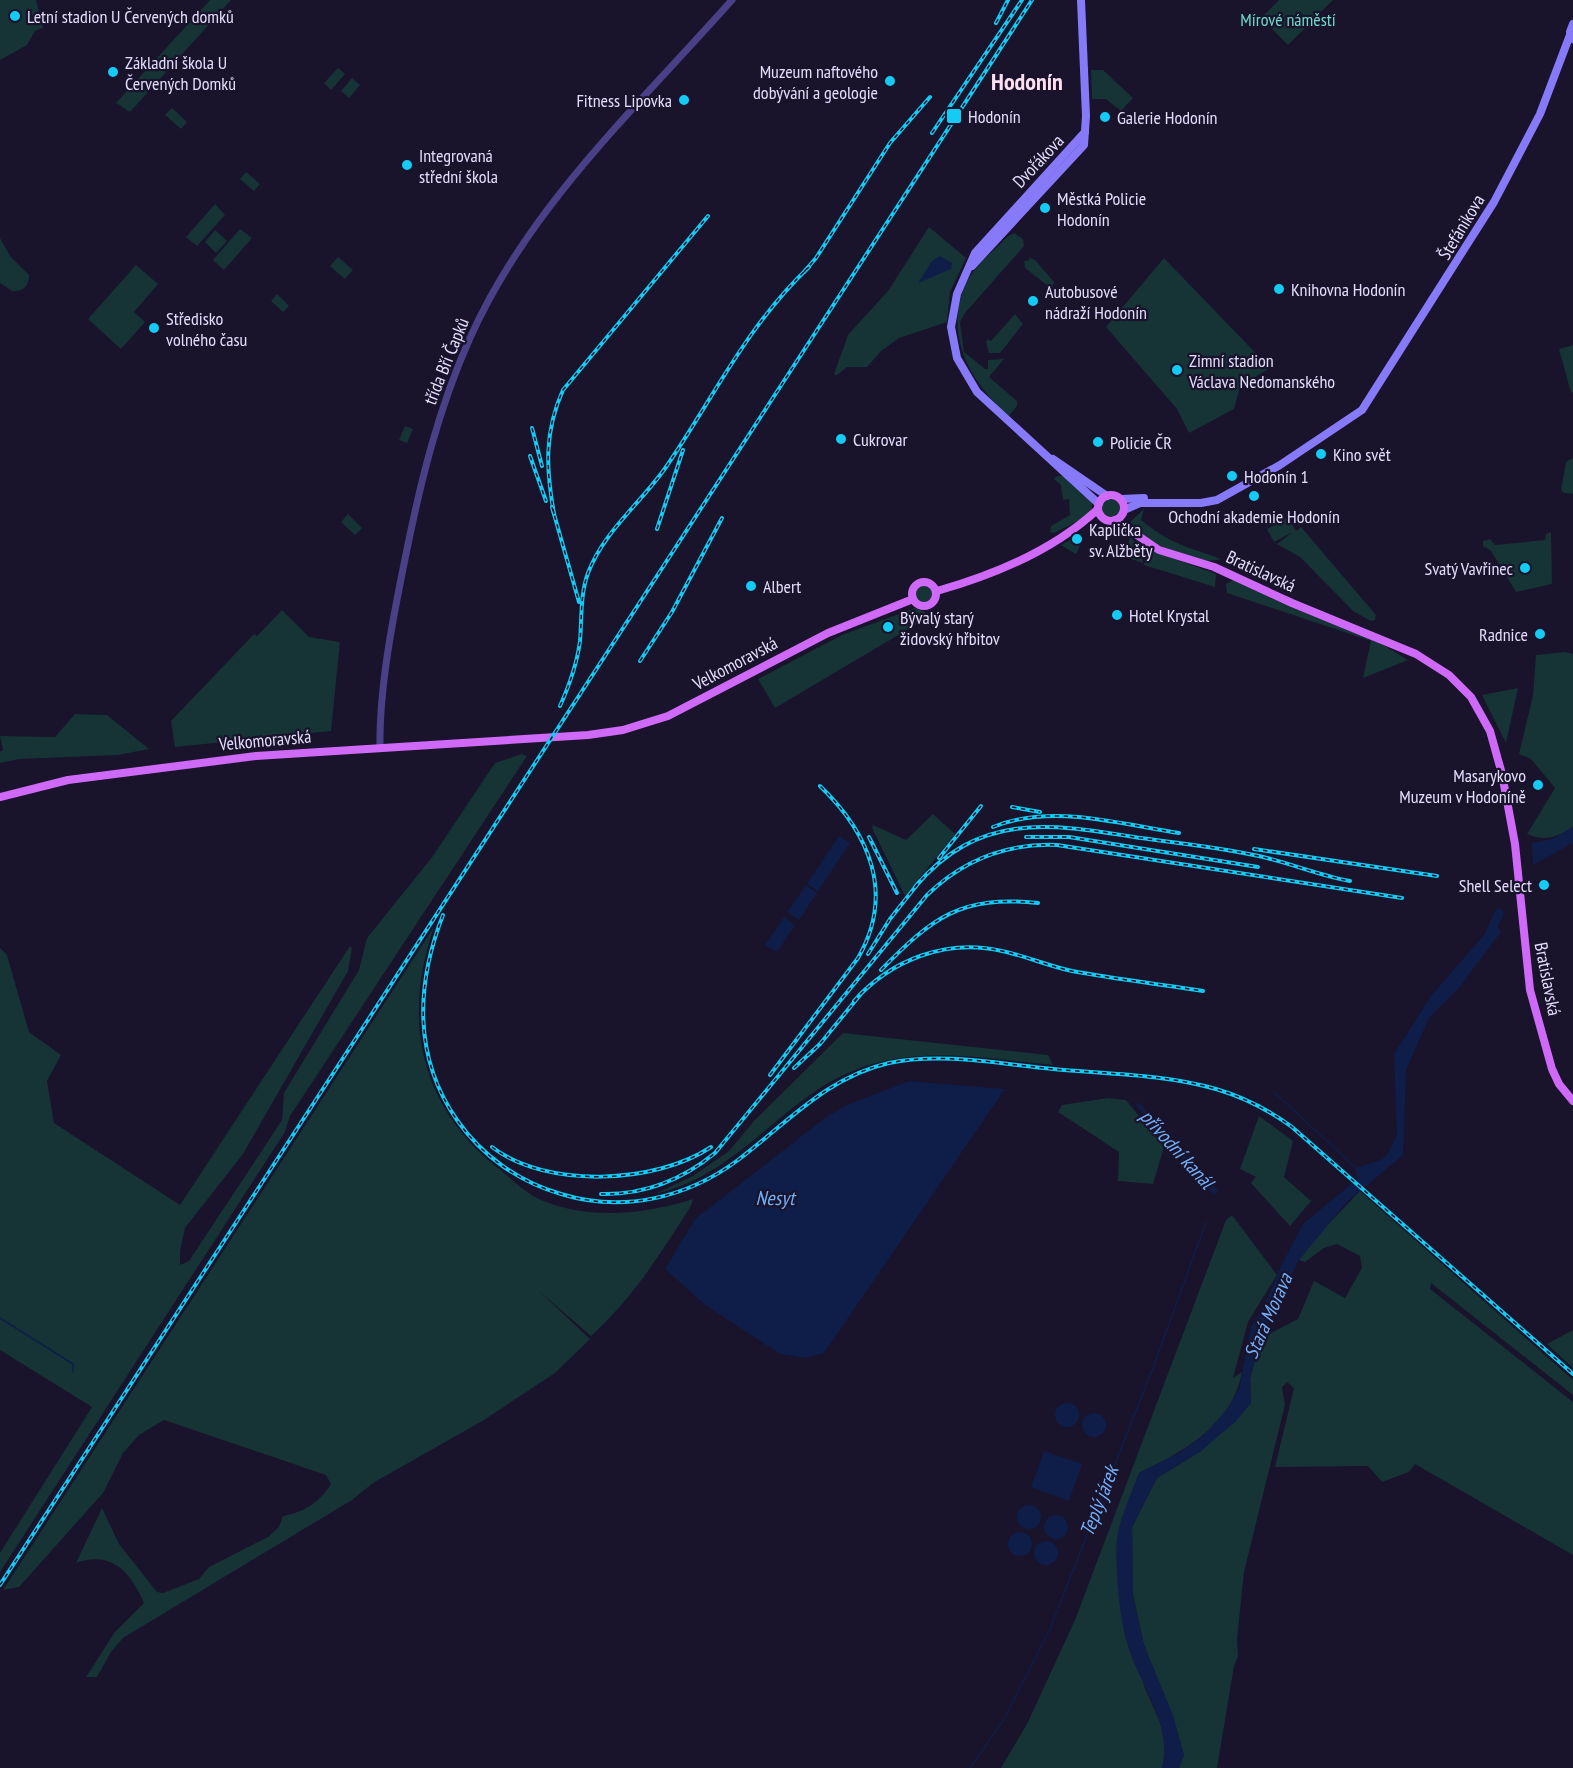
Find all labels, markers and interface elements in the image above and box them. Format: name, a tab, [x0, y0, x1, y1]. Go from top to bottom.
place label: Letní stadion U Červených domků	[27, 5, 234, 28]
park label: Mírové náměstí	[1240, 8, 1336, 31]
marker: Letní stadion U Červených domků	[8, 9, 22, 23]
place label: Základní škola U Červených Domků	[125, 51, 236, 95]
place label: Muzeum naftového dobývání a geologie	[753, 60, 878, 104]
marker: Základní škola U Červených Domků	[106, 65, 120, 79]
district label: Hodonín	[991, 66, 1063, 97]
marker: Muzeum naftového dobývání a geologie	[883, 74, 897, 88]
place label: Fitness Lipovka	[576, 89, 672, 112]
marker: Fitness Lipovka	[677, 93, 691, 107]
place label: Hodonín	[968, 105, 1021, 128]
place label: Galerie Hodonín	[1117, 106, 1217, 129]
marker: Hodonín	[945, 107, 963, 125]
marker: Galerie Hodonín	[1098, 110, 1112, 124]
street label: Dvořákova	[1008, 129, 1068, 193]
place label: Integrovaná střední škola	[419, 144, 498, 188]
marker: Integrovaná střední škola	[400, 158, 414, 172]
place label: Městká Policie Hodonín	[1057, 187, 1146, 231]
street label: Štefánikova	[1433, 190, 1489, 264]
marker: Městká Policie Hodonín	[1038, 201, 1052, 215]
place label: Knihovna Hodonín	[1291, 278, 1405, 301]
place label: Autobusové nádraží Hodonín	[1045, 280, 1147, 324]
marker: Knihovna Hodonín	[1272, 282, 1286, 296]
marker: Autobusové nádraží Hodonín	[1026, 294, 1040, 308]
place label: Středisko volného času	[166, 307, 247, 351]
street label: třída Bří Čapků	[418, 314, 474, 408]
marker: Středisko volného času	[147, 321, 161, 335]
place label: Zimní stadion Václava Nedomanského	[1188, 349, 1335, 393]
marker: Zimní stadion Václava Nedomanského	[1170, 363, 1184, 377]
place label: Cukrovar	[853, 428, 908, 451]
place label: Policie ČR	[1110, 431, 1172, 454]
marker: Cukrovar	[834, 432, 848, 446]
marker: Policie ČR	[1091, 435, 1105, 449]
place label: Kino svět	[1333, 443, 1391, 466]
marker: Kino svět	[1314, 447, 1328, 461]
place label: Hodonín 1	[1244, 465, 1309, 488]
marker: Hodonín 1	[1225, 469, 1239, 483]
marker: Ochodní akademie Hodonín	[1247, 489, 1261, 503]
place label: Ochodní akademie Hodonín	[1168, 505, 1340, 528]
place label: Kaplička sv. Alžběty	[1089, 518, 1153, 562]
marker: Kaplička sv. Alžběty	[1070, 532, 1084, 546]
street label: Bratislavská	[1223, 545, 1299, 597]
place label: Svatý Vavřinec	[1424, 557, 1514, 580]
marker: Svatý Vavřinec	[1518, 561, 1532, 575]
place label: Albert	[763, 575, 801, 598]
marker: Albert	[744, 579, 758, 593]
place label: Hotel Krystal	[1129, 604, 1210, 627]
place label: Bývalý starý židovský hřbitov	[900, 606, 1000, 650]
marker: Hotel Krystal	[1110, 608, 1124, 622]
marker: Bývalý starý židovský hřbitov	[881, 620, 895, 634]
place label: Radnice	[1479, 623, 1528, 646]
marker: Radnice	[1533, 627, 1547, 641]
street label: Velkomoravská	[688, 631, 781, 695]
street label: Velkomoravská	[217, 725, 312, 756]
place label: Masarykovo Muzeum v Hodoníně	[1399, 764, 1526, 808]
marker: Masarykovo Muzeum v Hodoníně	[1531, 778, 1545, 792]
place label: Shell Select	[1459, 874, 1532, 897]
marker: Shell Select	[1537, 878, 1551, 892]
street label: Bratislavská	[1530, 940, 1566, 1018]
water label: přívodní kanál	[1135, 1104, 1221, 1196]
water label: Nesyt	[756, 1185, 797, 1211]
water label: Stará Morava	[1238, 1269, 1299, 1363]
water label: Teplý járek	[1074, 1460, 1125, 1540]

